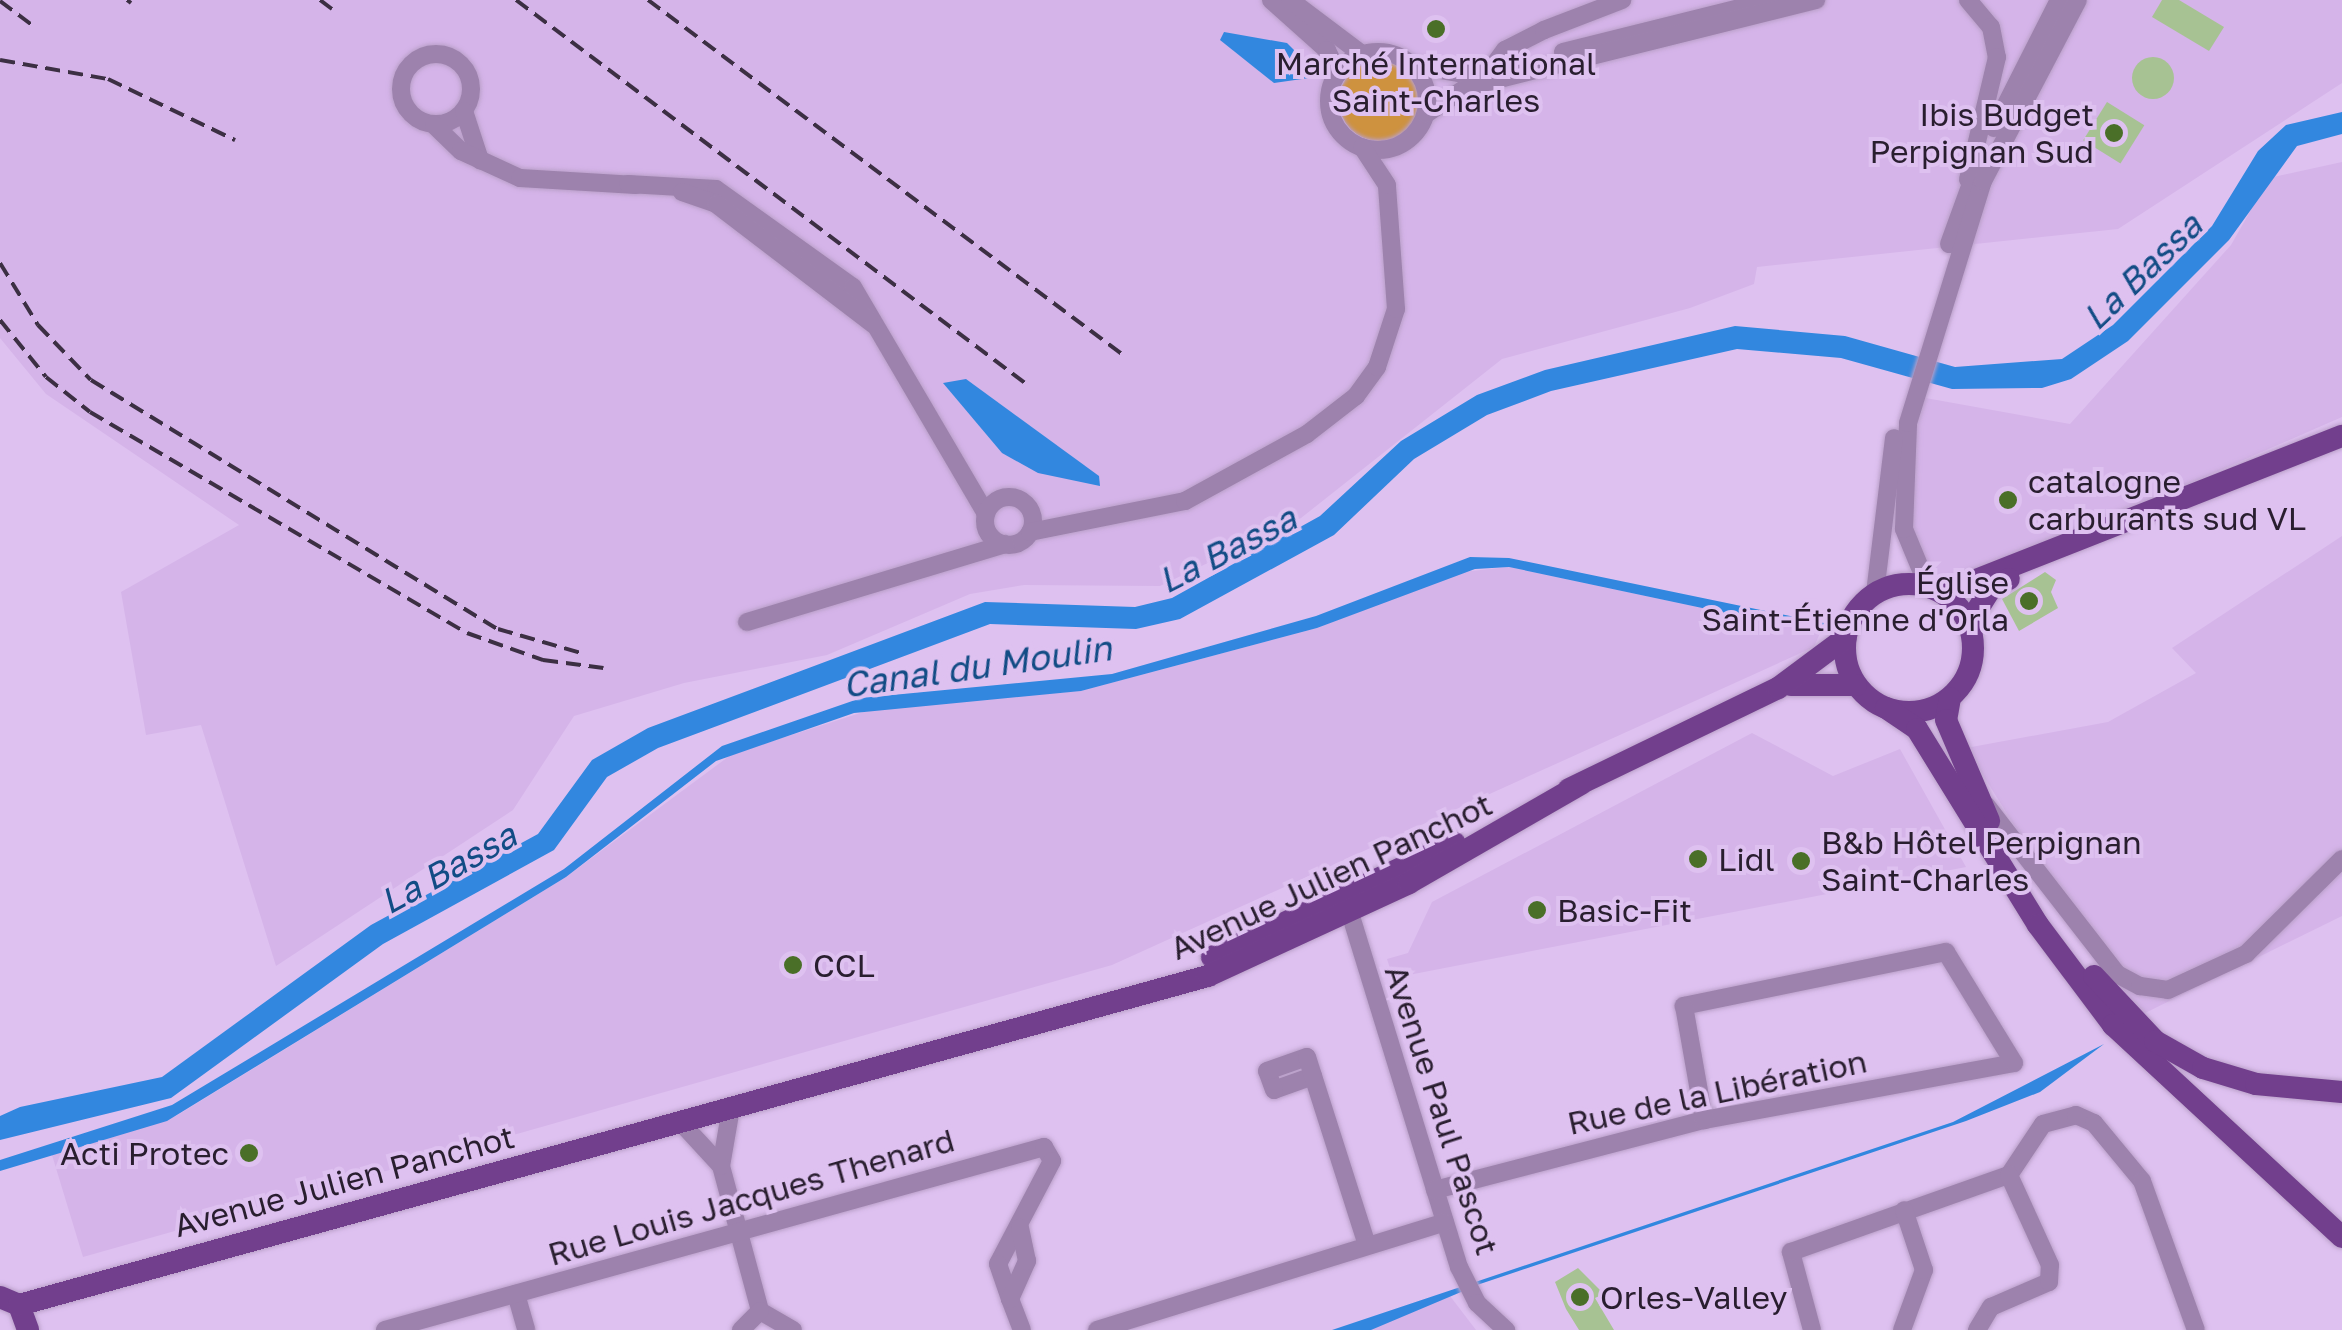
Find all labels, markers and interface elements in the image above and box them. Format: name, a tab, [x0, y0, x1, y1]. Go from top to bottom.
marker: Marché International Saint-Charles	[1425, 18, 1447, 40]
place label: Marché International Saint-Charles	[1276, 45, 1596, 120]
place label: Ibis Budget Perpignan Sud	[1869, 96, 2094, 171]
marker: Ibis Budget Perpignan Sud	[2103, 122, 2125, 144]
water label: La Bassa	[2074, 204, 2210, 338]
place label: catalogne carburants sud VL	[2028, 463, 2306, 538]
marker: catalogne carburants sud VL	[1997, 489, 2019, 511]
water label: La Bassa	[1151, 496, 1303, 602]
place label: Église Saint-Étienne d'Orla	[1702, 564, 2009, 639]
marker: Église Saint-Étienne d'Orla	[2018, 590, 2040, 612]
water label: Canal du Moulin	[840, 626, 1114, 706]
street label: Avenue Julien Panchot	[1164, 785, 1498, 967]
water label: La Bassa	[373, 814, 523, 922]
place label: B&b Hôtel Perpignan Saint-Charles	[1821, 824, 2142, 899]
place label: Lidl	[1718, 840, 1775, 878]
marker: Lidl	[1687, 848, 1709, 870]
marker: B&b Hôtel Perpignan Saint-Charles	[1790, 850, 1812, 872]
place label: Basic-Fit	[1557, 891, 1692, 929]
marker: Basic-Fit	[1526, 899, 1548, 921]
place label: CCL	[813, 946, 875, 984]
marker: CCL	[782, 954, 804, 976]
street label: Avenue Paul Pascot	[1377, 960, 1507, 1260]
street label: Rue de la Libération	[1564, 1042, 1870, 1142]
street label: Avenue Julien Panchot	[170, 1117, 518, 1245]
street label: Rue Louis Jacques Thenard	[544, 1121, 958, 1273]
place label: Acti Protec	[60, 1134, 229, 1172]
marker: Acti Protec	[238, 1142, 260, 1164]
place label: Orles-Valley	[1600, 1278, 1787, 1316]
marker: Orles-Valley	[1569, 1286, 1591, 1308]

